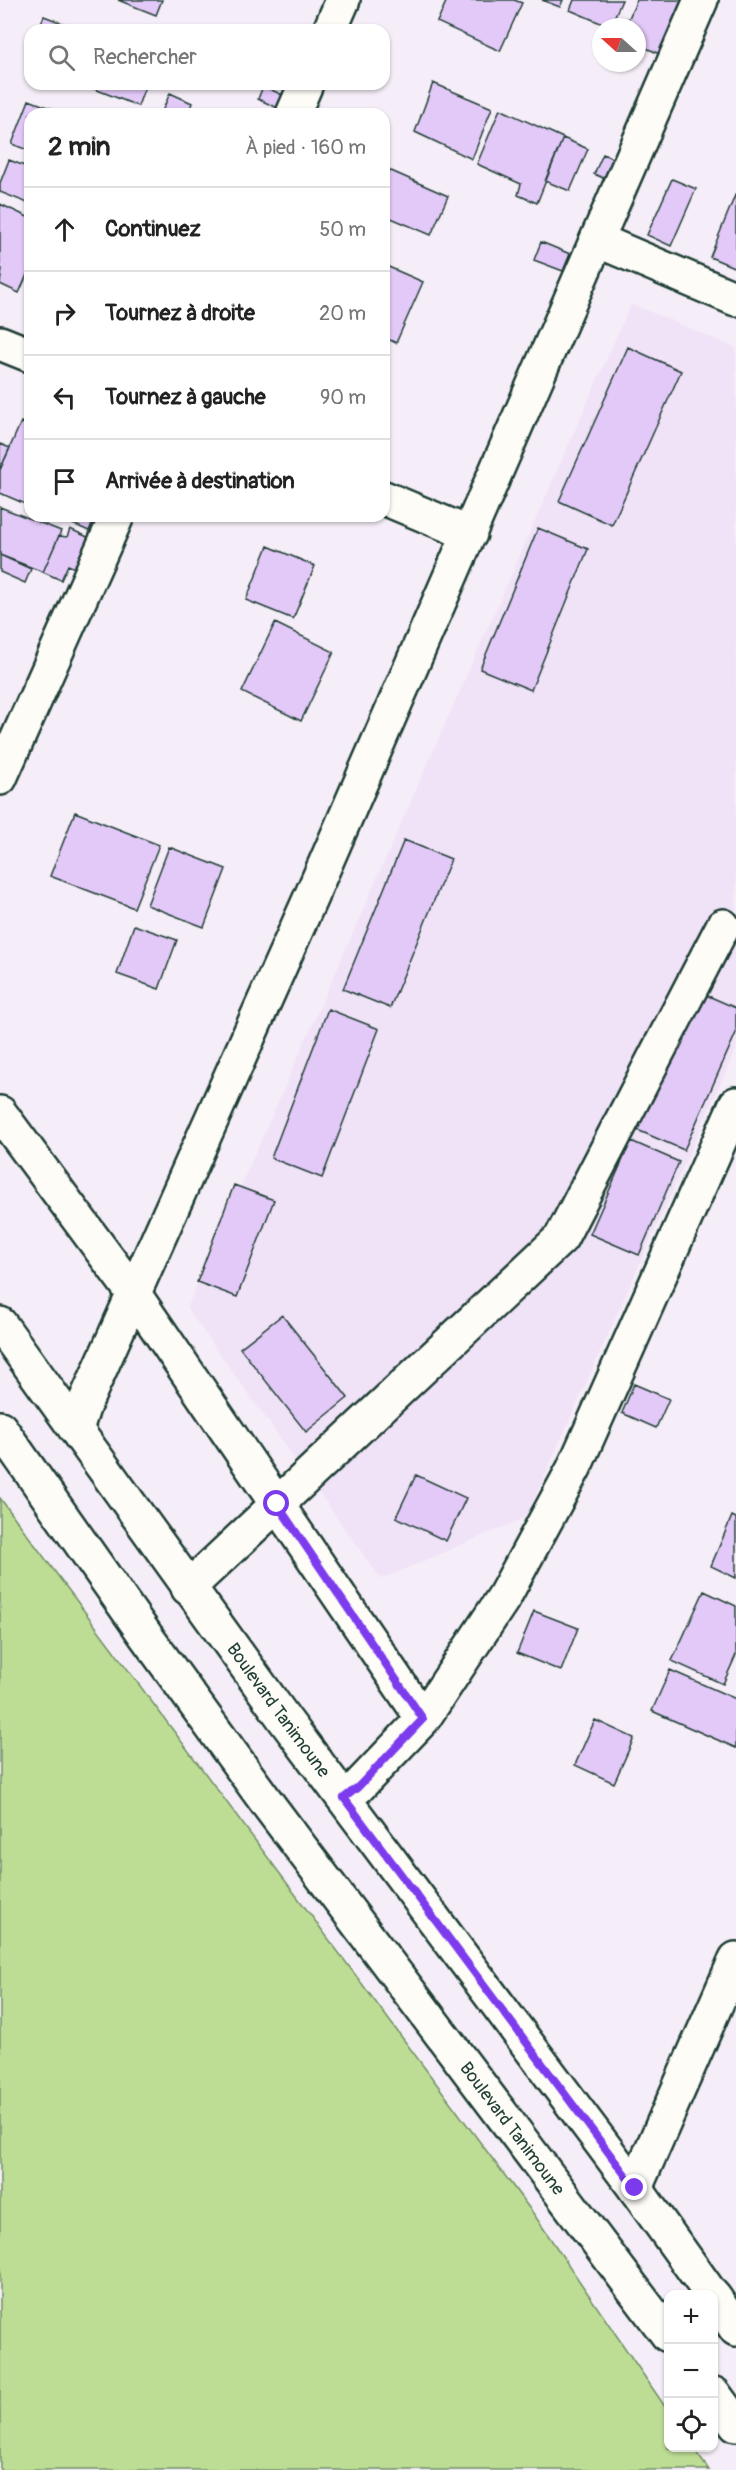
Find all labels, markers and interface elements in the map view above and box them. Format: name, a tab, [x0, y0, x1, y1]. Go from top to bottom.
north arrow	[592, 18, 646, 72]
search box	[24, 24, 390, 90]
icon: search	[45, 41, 78, 74]
text: Rechercher	[93, 43, 197, 71]
text: 2 min	[48, 131, 110, 163]
text: À pied · 160 m	[245, 135, 366, 160]
icon: ahead	[48, 213, 81, 246]
text: Continuez	[105, 215, 201, 243]
text: 50 m	[319, 217, 366, 242]
icon: right	[48, 297, 81, 330]
text: Tournez à droite	[105, 299, 255, 327]
text: 20 m	[319, 301, 366, 326]
icon: left	[48, 381, 81, 414]
text: Tournez à gauche	[105, 383, 266, 411]
text: 90 m	[320, 385, 366, 410]
icon: arrive	[48, 465, 81, 498]
text: Arrivée à destination	[105, 467, 295, 495]
route start	[263, 1490, 289, 1516]
street label: Boulevard Tanimoune	[222, 1638, 335, 1782]
street label: Boulevard Tanimoune	[455, 2057, 570, 2200]
route end	[621, 2174, 647, 2200]
map controls	[664, 2290, 718, 2452]
button: +	[664, 2290, 718, 2344]
button: −	[664, 2344, 718, 2398]
button: locate	[664, 2398, 718, 2452]

